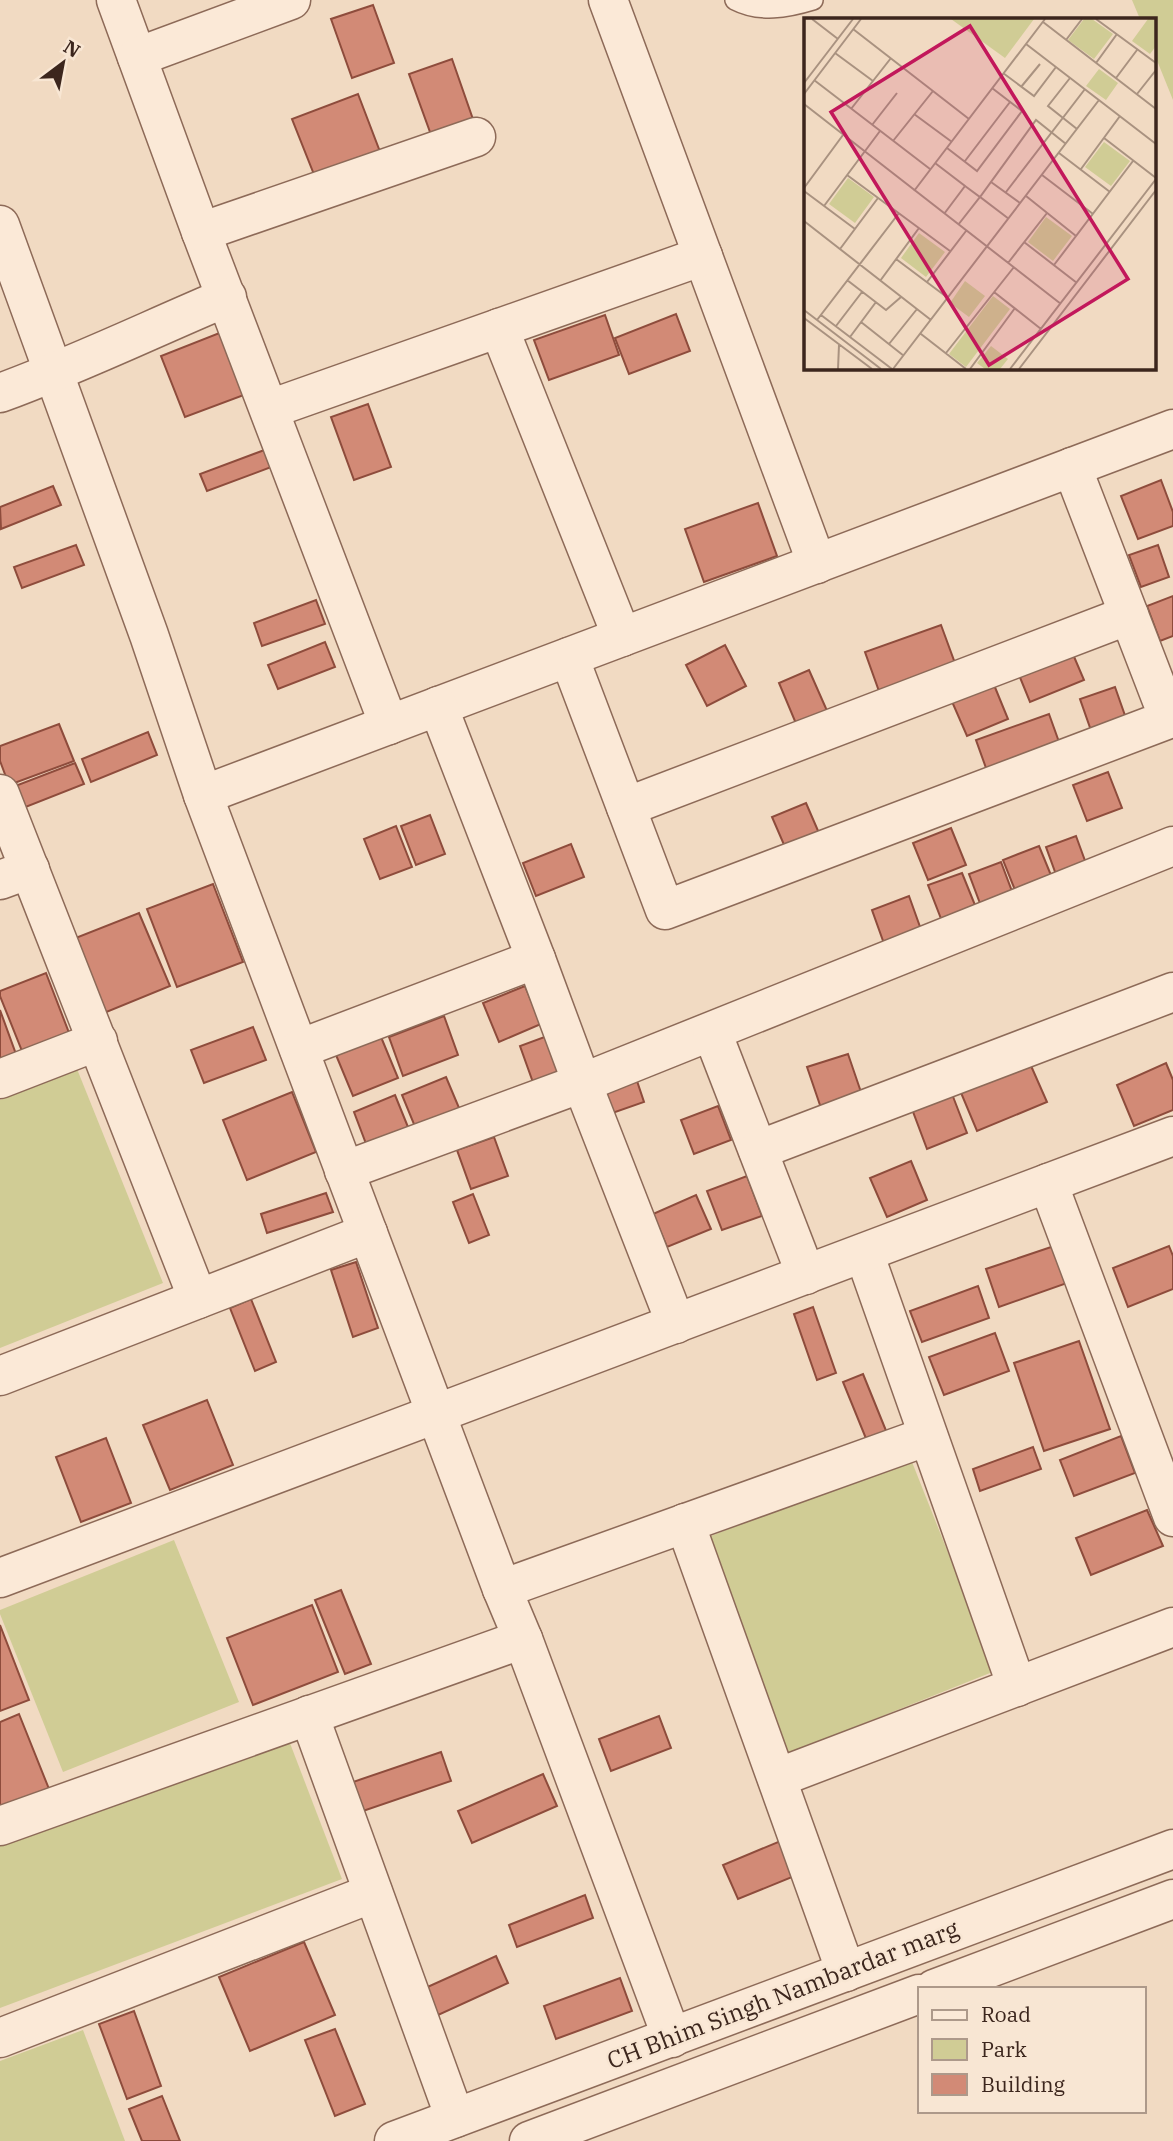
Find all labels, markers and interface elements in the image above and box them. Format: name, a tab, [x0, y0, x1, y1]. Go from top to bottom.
inset map	[804, 18, 1156, 369]
north arrow	[28, 28, 98, 98]
text: N	[59, 34, 85, 63]
street label: CH Bhim Singh Nambardar marg	[602, 1912, 963, 2076]
legend	[918, 1987, 1145, 2113]
text: Road	[981, 2000, 1031, 2028]
text: Park	[981, 2035, 1028, 2063]
text: Building	[981, 2070, 1066, 2098]

